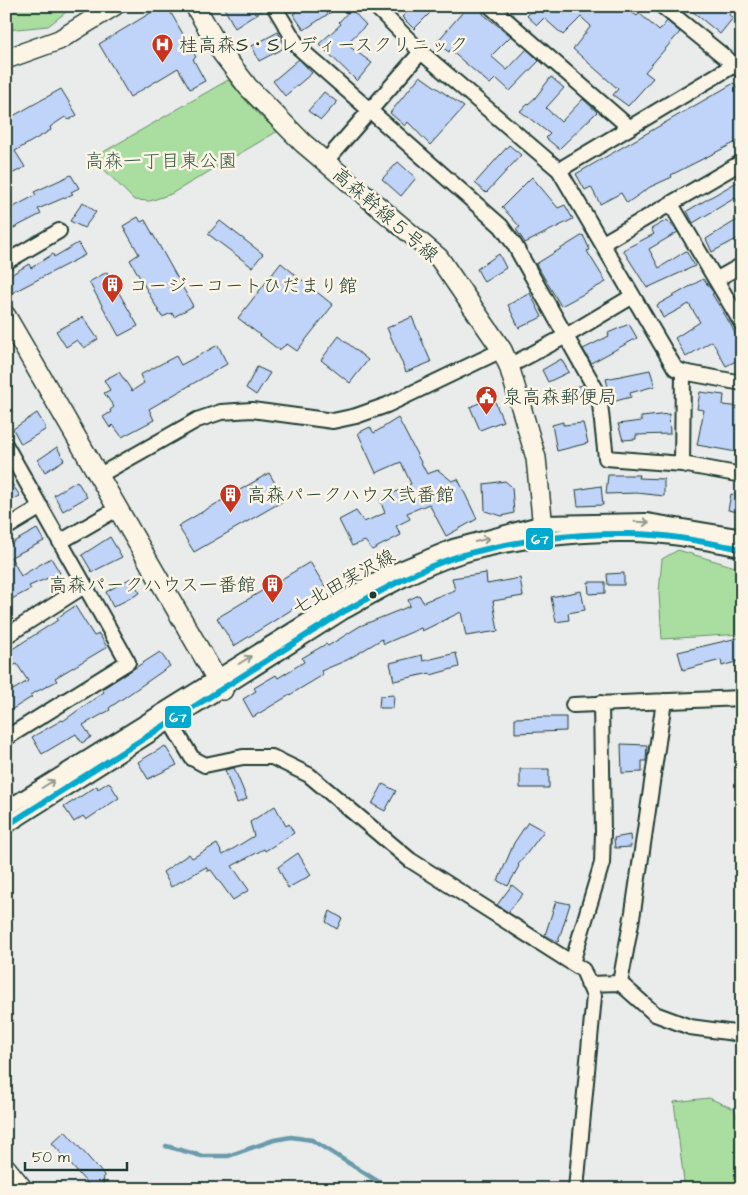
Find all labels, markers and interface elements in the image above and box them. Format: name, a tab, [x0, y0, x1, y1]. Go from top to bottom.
hospital icon: 桂高森S・Sレディースクリニック	[151, 32, 175, 63]
place label: 桂高森S・Sレディースクリニック	[179, 32, 468, 59]
park label: 高森一丁目東公園	[85, 148, 237, 175]
street label: 高森幹線５号線	[326, 161, 444, 269]
building icon: コージーコートひだまり館	[101, 273, 125, 304]
place label: コージーコートひだまり館	[129, 273, 357, 300]
public building icon: 泉高森郵便局	[475, 384, 499, 415]
place label: 泉高森郵便局	[503, 384, 617, 411]
building icon: 高森パークハウス弐番館	[219, 482, 243, 513]
place label: 高森パークハウス弐番館	[247, 482, 454, 509]
one-way arrow	[634, 517, 650, 527]
line badge: 67	[525, 527, 554, 551]
text: 67	[531, 530, 549, 550]
one-way arrow	[473, 534, 489, 544]
street label: 七北田実沢線	[287, 543, 400, 622]
place label: 高森パークハウス一番館	[49, 572, 256, 599]
building icon: 高森パークハウス一番館	[260, 572, 284, 603]
unlabelled marker	[368, 590, 378, 600]
one-way arrow	[237, 655, 251, 665]
line badge: 67	[164, 705, 192, 729]
text: 67	[169, 708, 187, 728]
one-way arrow	[40, 778, 54, 788]
scale bar	[25, 1140, 128, 1172]
text: 50 m	[32, 1147, 70, 1168]

